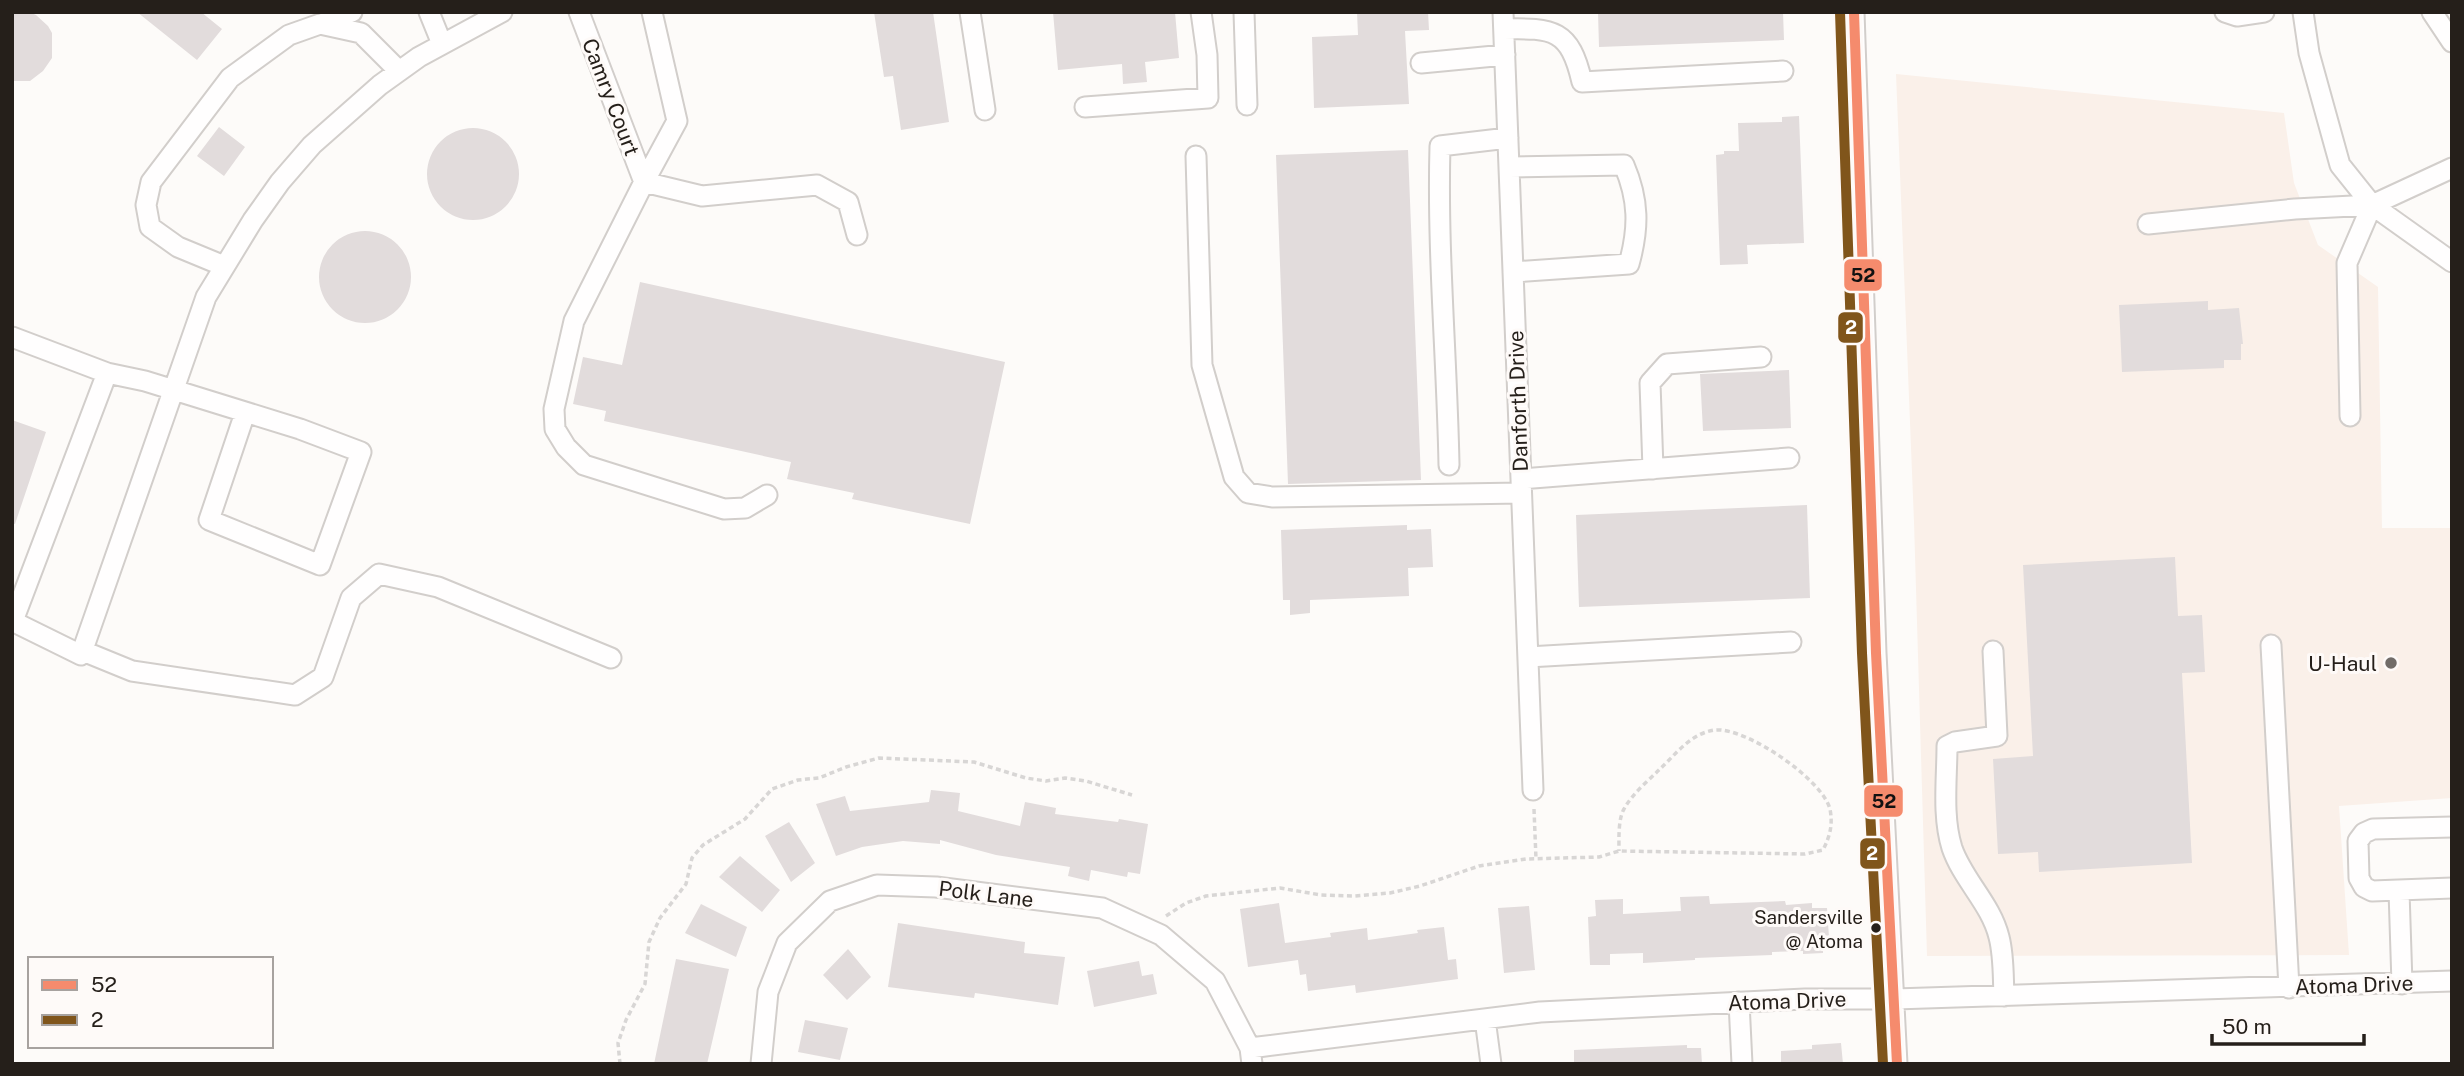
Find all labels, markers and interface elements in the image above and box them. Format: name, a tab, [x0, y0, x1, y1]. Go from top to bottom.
street label: Camry Court	[577, 35, 645, 159]
line badge: 52	[1843, 258, 1883, 292]
text: 52	[1851, 264, 1875, 286]
line badge: 2	[1837, 311, 1864, 344]
text: 2	[1845, 316, 1857, 338]
street label: Danforth Drive	[1503, 330, 1533, 472]
place label: U-Haul	[2308, 651, 2377, 676]
marker: U-Haul	[2383, 655, 2399, 671]
line badge: 52	[1863, 784, 1904, 818]
text: 52	[1872, 790, 1896, 812]
line badge: 2	[1859, 837, 1886, 870]
text: 2	[1866, 842, 1878, 864]
street label: Polk Lane	[937, 876, 1035, 912]
place label: Sandersville @ Atoma	[1754, 906, 1863, 952]
marker: Sandersville @ Atoma	[1869, 921, 1883, 935]
legend	[28, 957, 273, 1048]
street label: Atoma Drive	[2294, 970, 2414, 1000]
text: 52	[91, 972, 117, 997]
street label: Atoma Drive	[1727, 986, 1847, 1016]
scale bar	[2212, 1002, 2364, 1046]
text: 2	[91, 1007, 104, 1032]
text: 50 m	[2222, 1014, 2272, 1039]

